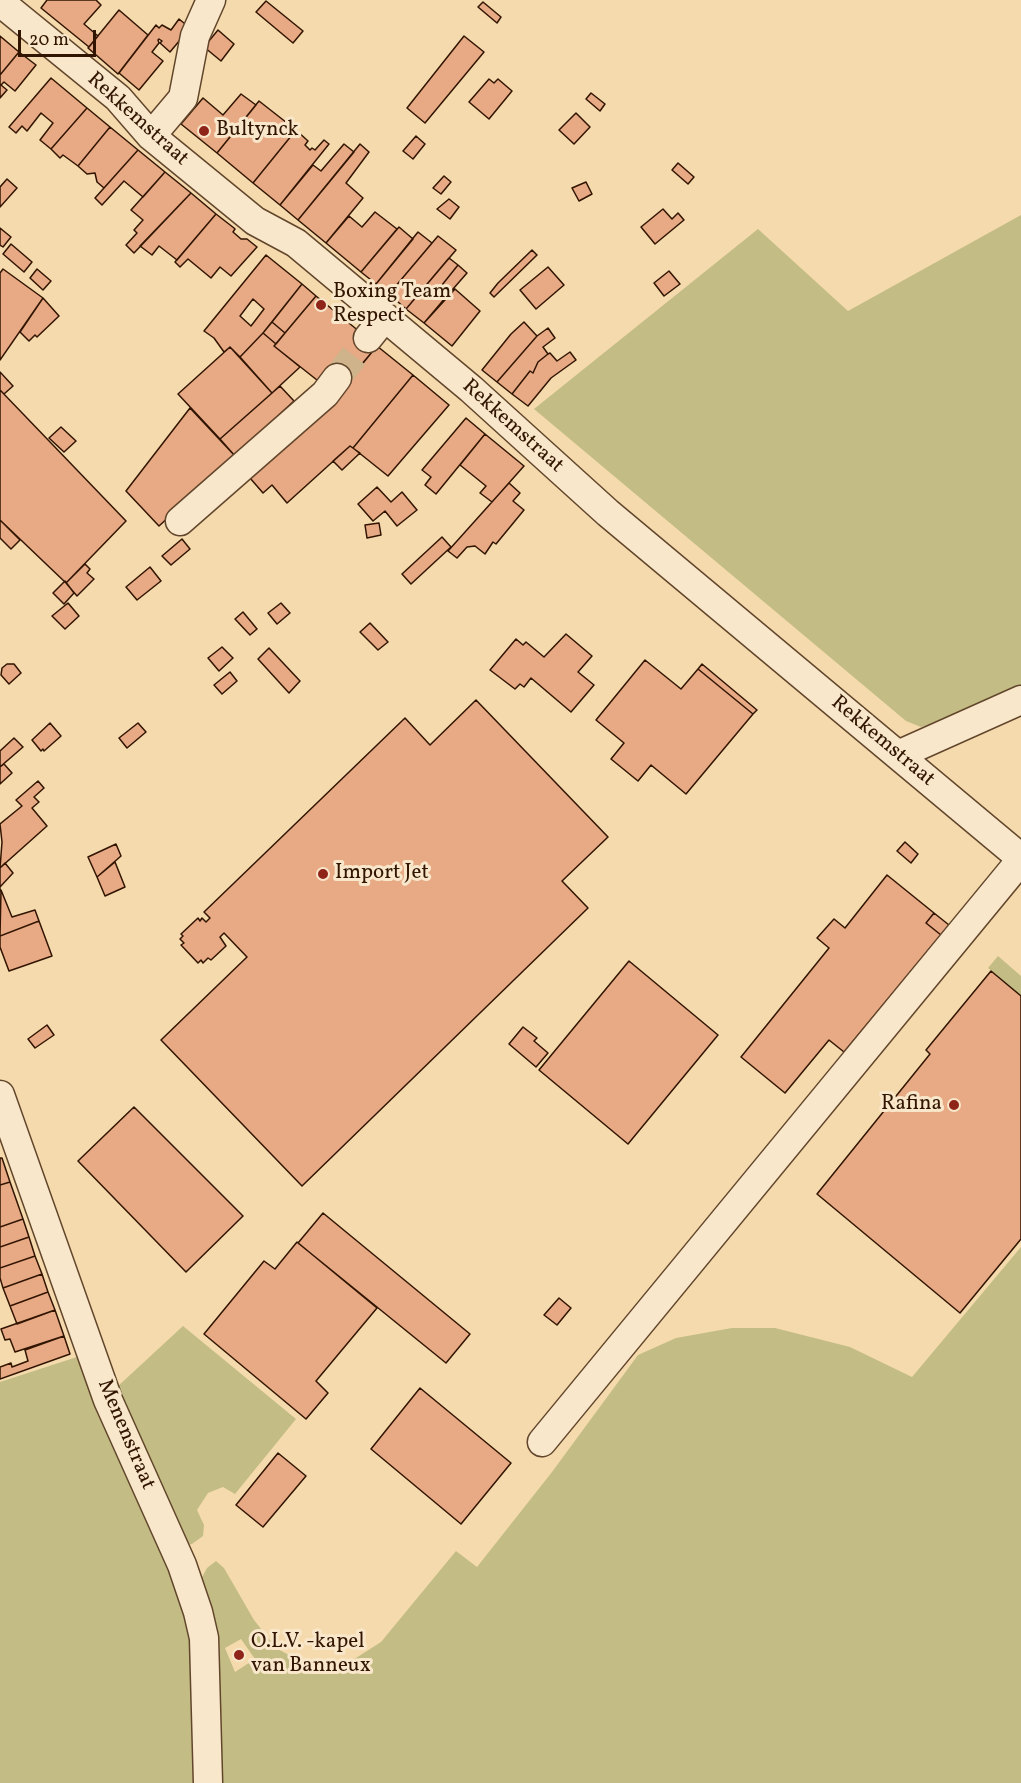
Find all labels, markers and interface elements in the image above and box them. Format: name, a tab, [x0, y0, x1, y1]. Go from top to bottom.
scale bar	[21, 18, 99, 56]
text: 20 m	[29, 28, 69, 53]
street label: Rekkemstraat	[81, 68, 193, 172]
place label: Bultynck	[216, 118, 299, 144]
marker: Bultynck	[197, 124, 211, 138]
place label: Boxing Team Respect	[333, 280, 451, 330]
marker: Boxing Team Respect	[314, 298, 328, 312]
street label: Rekkemstraat	[456, 375, 568, 479]
street label: Rekkemstraat	[825, 691, 939, 793]
place label: Import Jet	[335, 861, 429, 887]
marker: Import Jet	[316, 867, 330, 881]
place label: Rafina	[881, 1092, 942, 1118]
marker: Rafina	[947, 1098, 961, 1112]
street label: Menenstraat	[90, 1376, 160, 1494]
place label: O.L.V. -kapel van Banneux	[251, 1630, 371, 1680]
marker: O.L.V. -kapel van Banneux	[232, 1648, 246, 1662]

